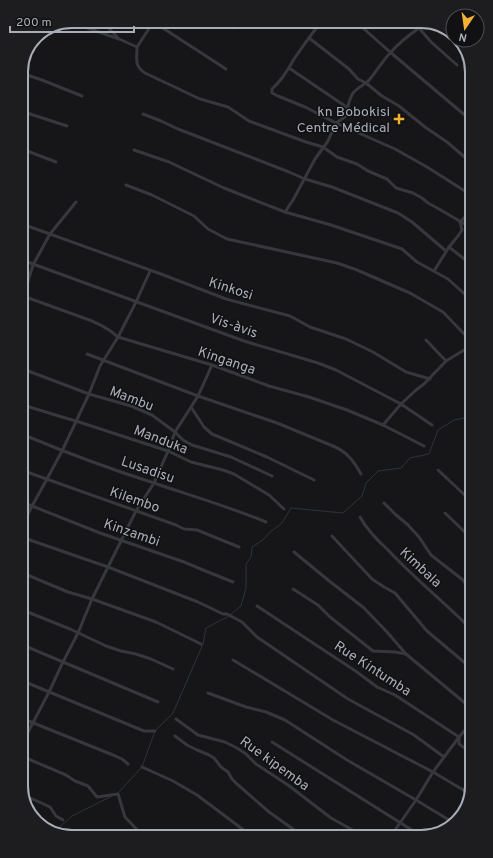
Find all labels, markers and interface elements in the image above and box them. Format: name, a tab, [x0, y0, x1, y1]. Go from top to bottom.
scale bar	[10, 8, 134, 34]
north arrow	[445, 8, 485, 48]
text: 200 m	[16, 15, 52, 31]
text: N	[458, 29, 468, 44]
place label: kn Bobokisi Centre Médical	[297, 104, 390, 137]
marker: kn Bobokisi Centre Médical	[393, 113, 405, 125]
street label: Kinkosi	[206, 274, 255, 305]
street label: Vis-àvis	[207, 310, 260, 343]
street label: Kinganga	[195, 344, 258, 379]
street label: Mambu	[107, 383, 156, 416]
street label: Manduka	[131, 422, 190, 458]
street label: Lusadisu	[119, 453, 176, 487]
street label: Kilembo	[107, 484, 162, 517]
street label: Kinzambi	[101, 516, 162, 551]
street label: Kimbala	[395, 544, 444, 592]
street label: Rue Kintumba	[330, 638, 414, 700]
street label: Rue kipemba	[236, 733, 312, 795]

